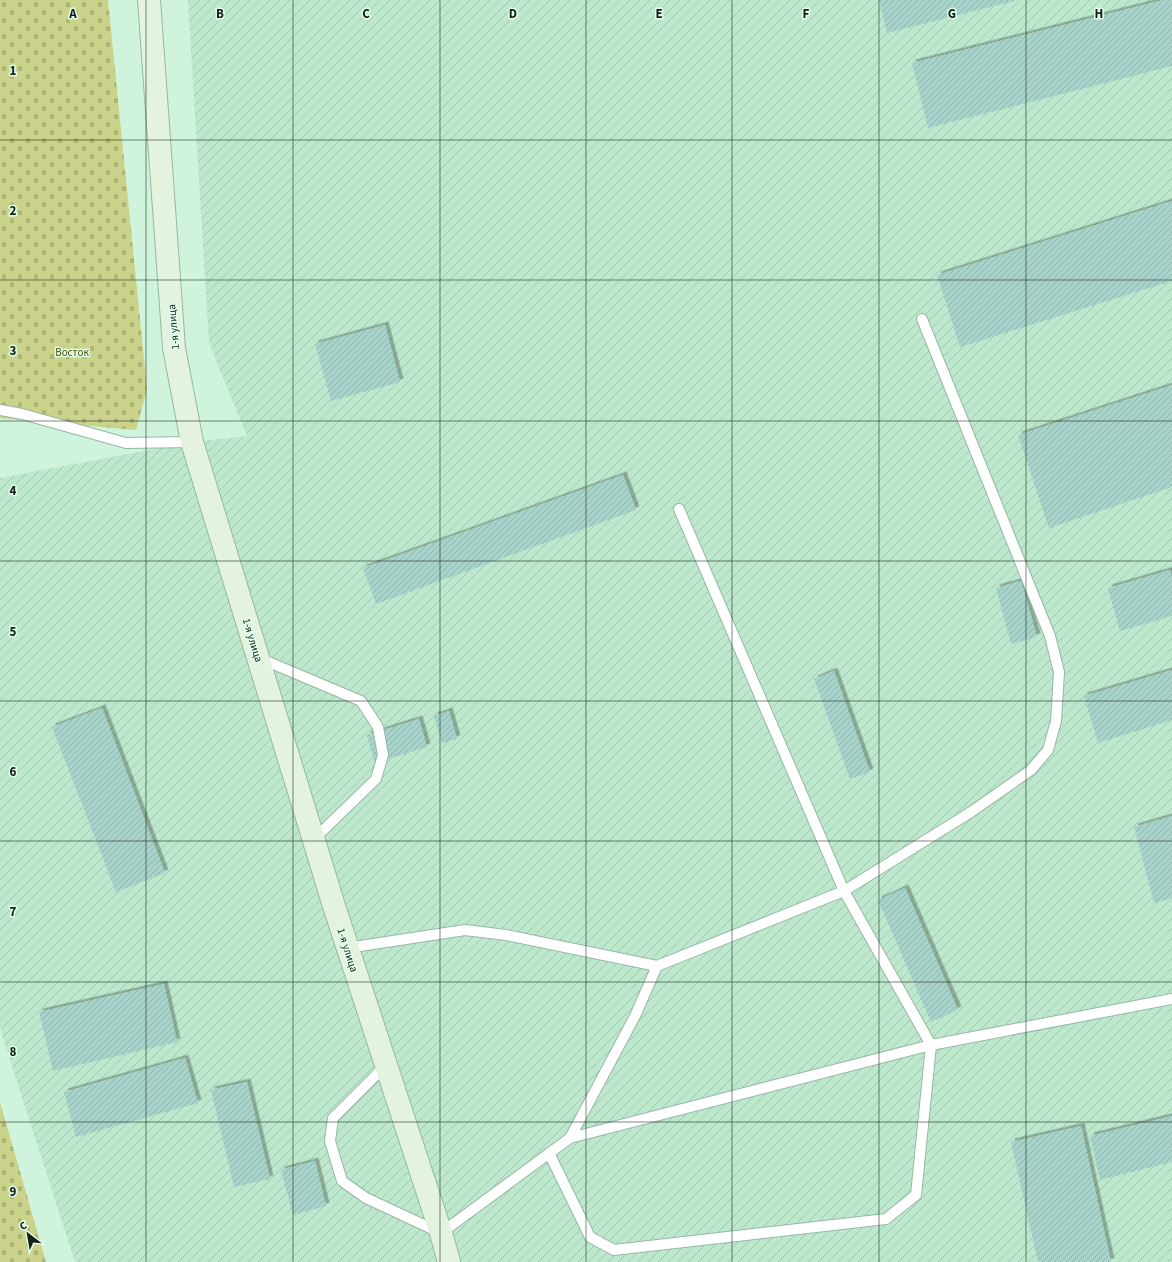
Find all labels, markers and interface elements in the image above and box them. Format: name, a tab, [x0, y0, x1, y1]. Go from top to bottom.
text: A	[68, 5, 77, 23]
text: B	[216, 5, 224, 23]
text: C	[362, 5, 370, 23]
text: D	[509, 5, 517, 23]
text: E	[655, 5, 663, 23]
text: F	[803, 5, 810, 23]
text: G	[948, 5, 956, 23]
text: H	[1095, 5, 1103, 23]
text: 1	[10, 62, 17, 80]
text: 2	[10, 202, 17, 220]
street label: 1-я улица	[164, 304, 183, 350]
text: 3	[10, 342, 17, 360]
park label: Восток	[55, 345, 89, 360]
text: 4	[10, 482, 17, 500]
street label: 1-я улица	[239, 616, 266, 664]
text: 5	[10, 623, 17, 641]
text: 6	[10, 763, 17, 781]
text: 7	[10, 903, 17, 921]
street label: 1-я улица	[333, 926, 362, 974]
text: 8	[10, 1043, 17, 1061]
text: 9	[10, 1183, 17, 1201]
north arrow	[8, 1214, 48, 1254]
text: С	[16, 1217, 30, 1234]

